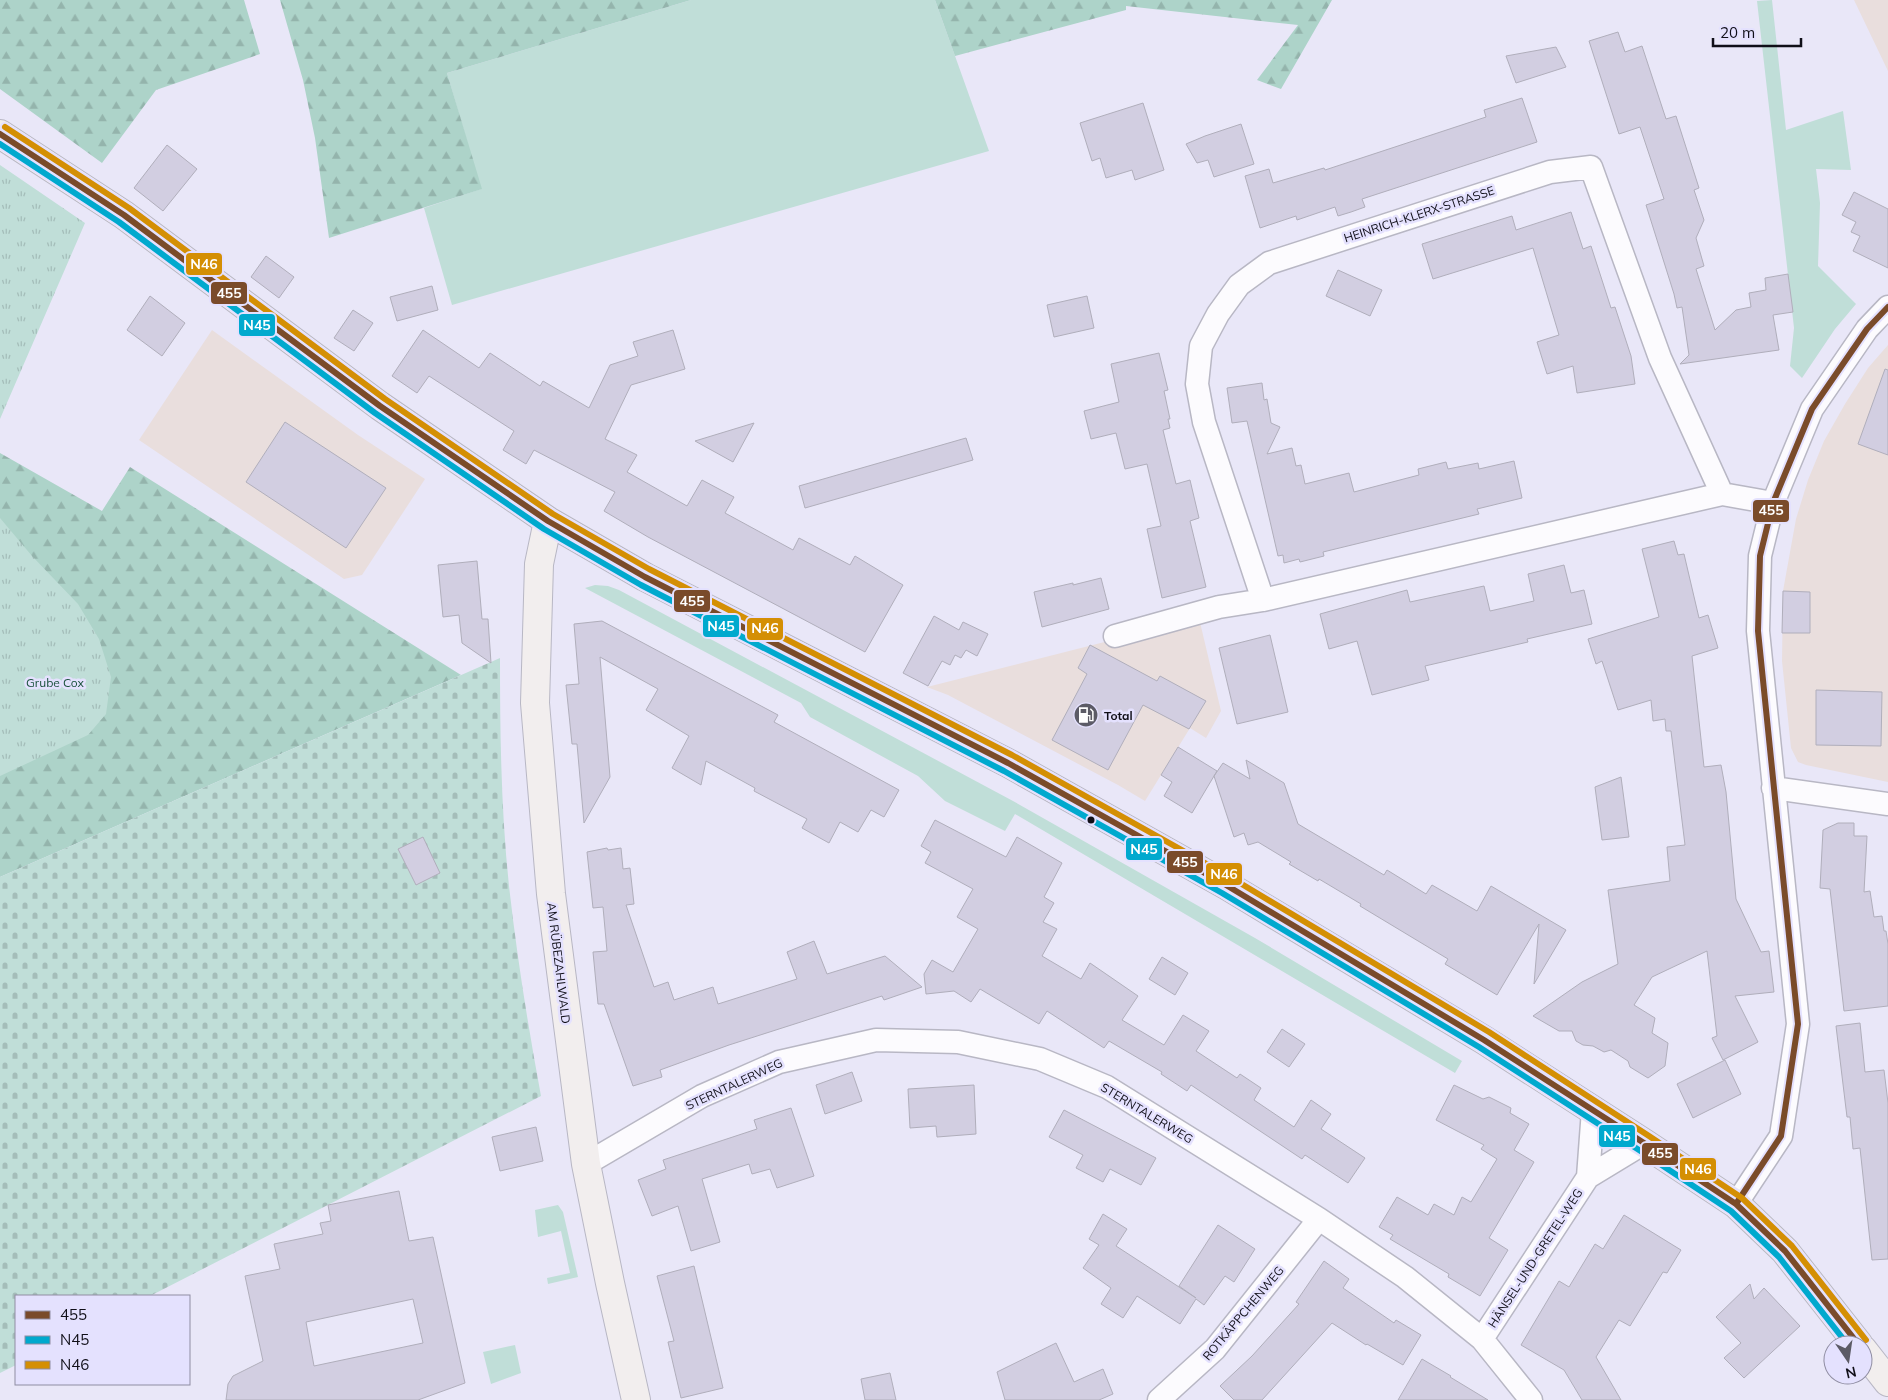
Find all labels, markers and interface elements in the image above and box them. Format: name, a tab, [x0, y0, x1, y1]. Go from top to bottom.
scale bar	[1713, 15, 1800, 47]
text: 20 m	[1720, 23, 1755, 42]
street label: HEINRICH-KLERX-STRASSE	[1342, 183, 1496, 245]
line badge: N46	[185, 252, 223, 276]
text: N46	[190, 255, 218, 273]
line badge: 455	[210, 281, 248, 305]
text: 455	[216, 284, 242, 302]
line badge: N45	[238, 313, 276, 337]
text: N45	[243, 316, 271, 334]
line badge: 455	[1752, 499, 1790, 523]
text: 455	[1758, 501, 1784, 519]
line badge: 455	[673, 589, 711, 613]
text: 455	[679, 592, 705, 610]
line badge: N45	[702, 614, 740, 638]
text: N45	[707, 617, 735, 635]
line badge: N46	[746, 617, 784, 641]
text: N46	[751, 619, 779, 637]
park label: Grube Cox	[26, 675, 84, 690]
fuel station icon: Total	[1073, 702, 1099, 728]
place label: Total	[1104, 708, 1133, 723]
unlabelled marker	[1086, 815, 1096, 825]
line badge: N45	[1125, 837, 1163, 861]
text: N45	[1130, 840, 1158, 858]
line badge: 455	[1166, 850, 1204, 874]
text: 455	[1172, 853, 1198, 871]
line badge: N46	[1205, 862, 1243, 886]
text: N46	[1210, 865, 1238, 883]
street label: AM RÜBEZAHLWALD	[544, 902, 574, 1024]
street label: STERNTALERWEG	[683, 1055, 785, 1113]
street label: STERNTALERWEG	[1098, 1080, 1196, 1146]
line badge: N45	[1598, 1124, 1636, 1148]
text: N45	[1603, 1127, 1631, 1145]
line badge: 455	[1641, 1142, 1679, 1166]
text: 455	[1647, 1144, 1673, 1162]
line badge: N46	[1679, 1157, 1717, 1181]
text: N46	[1684, 1160, 1712, 1178]
street label: HÄNSEL-UND-GRETEL-WEG	[1484, 1186, 1586, 1330]
street label: ROTKÄPPCHENWEG	[1199, 1263, 1287, 1363]
legend	[15, 1295, 190, 1385]
text: 455	[60, 1305, 87, 1324]
text: N45	[60, 1330, 89, 1349]
north arrow	[1823, 1335, 1873, 1385]
text: N46	[60, 1355, 89, 1374]
text: N	[1844, 1363, 1858, 1383]

